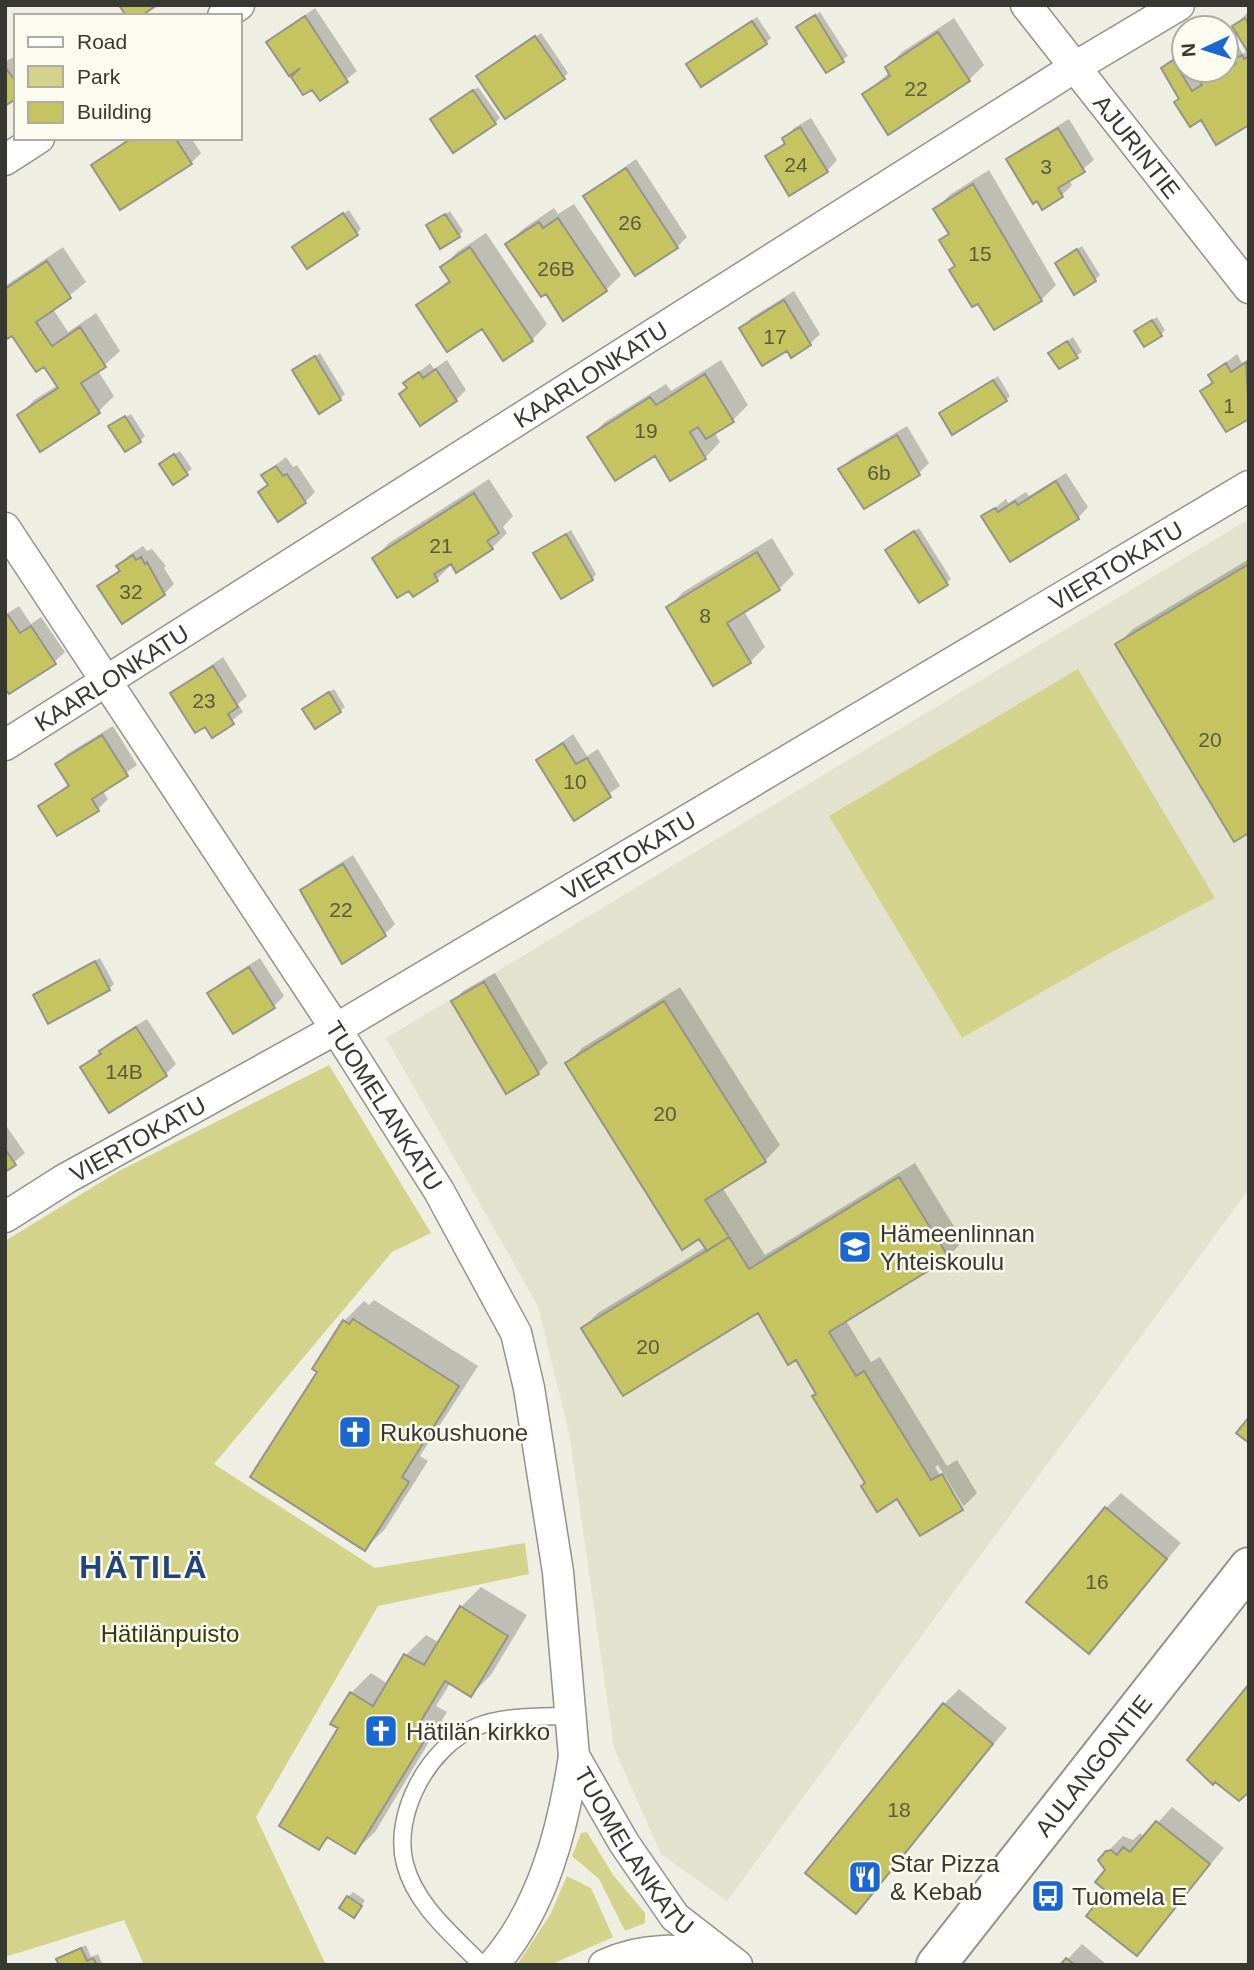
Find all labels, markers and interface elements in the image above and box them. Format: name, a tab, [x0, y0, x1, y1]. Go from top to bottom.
legend	[14, 14, 242, 140]
north arrow	[1170, 14, 1240, 84]
text: Road	[77, 30, 127, 53]
text: N	[1178, 43, 1199, 58]
text: Park	[77, 65, 121, 88]
house number: 22	[904, 77, 928, 100]
street label: AJURINTIE	[1088, 89, 1186, 203]
text: Building	[77, 100, 152, 123]
house number: 24	[784, 153, 808, 176]
house number: 3	[1040, 155, 1052, 178]
house number: 26	[618, 211, 642, 234]
house number: 15	[968, 242, 992, 265]
house number: 26B	[537, 257, 575, 280]
street label: KAARLONKATU	[508, 315, 672, 433]
house number: 17	[763, 325, 787, 348]
house number: 1	[1223, 394, 1235, 417]
house number: 19	[634, 419, 658, 442]
house number: 6b	[867, 461, 891, 484]
street label: VIERTOKATU	[1044, 515, 1187, 615]
house number: 21	[429, 534, 453, 557]
house number: 32	[119, 580, 143, 603]
house number: 8	[699, 604, 711, 627]
street label: KAARLONKATU	[29, 619, 193, 736]
house number: 23	[192, 689, 216, 712]
house number: 20	[1198, 728, 1222, 751]
house number: 10	[563, 770, 587, 793]
street label: VIERTOKATU	[557, 805, 700, 905]
house number: 22	[329, 898, 353, 921]
street label: TUOMELANKATU	[321, 1016, 448, 1195]
house number: 14B	[105, 1060, 143, 1083]
street label: VIERTOKATU	[65, 1090, 210, 1187]
house number: 20	[653, 1102, 677, 1125]
place label: Hämeenlinnan Yhteiskoulu	[880, 1220, 1035, 1275]
school or university icon: Hämeenlinnan Yhteiskoulu	[836, 1228, 874, 1266]
house number: 20	[636, 1335, 660, 1358]
church icon: Rukoushuone	[336, 1413, 374, 1451]
place label: Rukoushuone	[380, 1419, 528, 1446]
district label: HÄTILÄ	[79, 1549, 209, 1585]
house number: 16	[1085, 1570, 1109, 1593]
park label: Hätilänpuisto	[101, 1620, 239, 1647]
street label: AULANGONTIE	[1029, 1689, 1157, 1841]
church icon: Hätilän kirkko	[362, 1712, 400, 1750]
place label: Hätilän kirkko	[406, 1718, 550, 1745]
street label: TUOMELANKATU	[570, 1762, 699, 1940]
house number: 18	[887, 1798, 911, 1821]
place label: Star Pizza & Kebab	[890, 1850, 1000, 1905]
restaurant icon: Star Pizza & Kebab	[846, 1858, 884, 1896]
bus stop icon: Tuomela E	[1029, 1877, 1067, 1915]
place label: Tuomela E	[1072, 1883, 1187, 1910]

